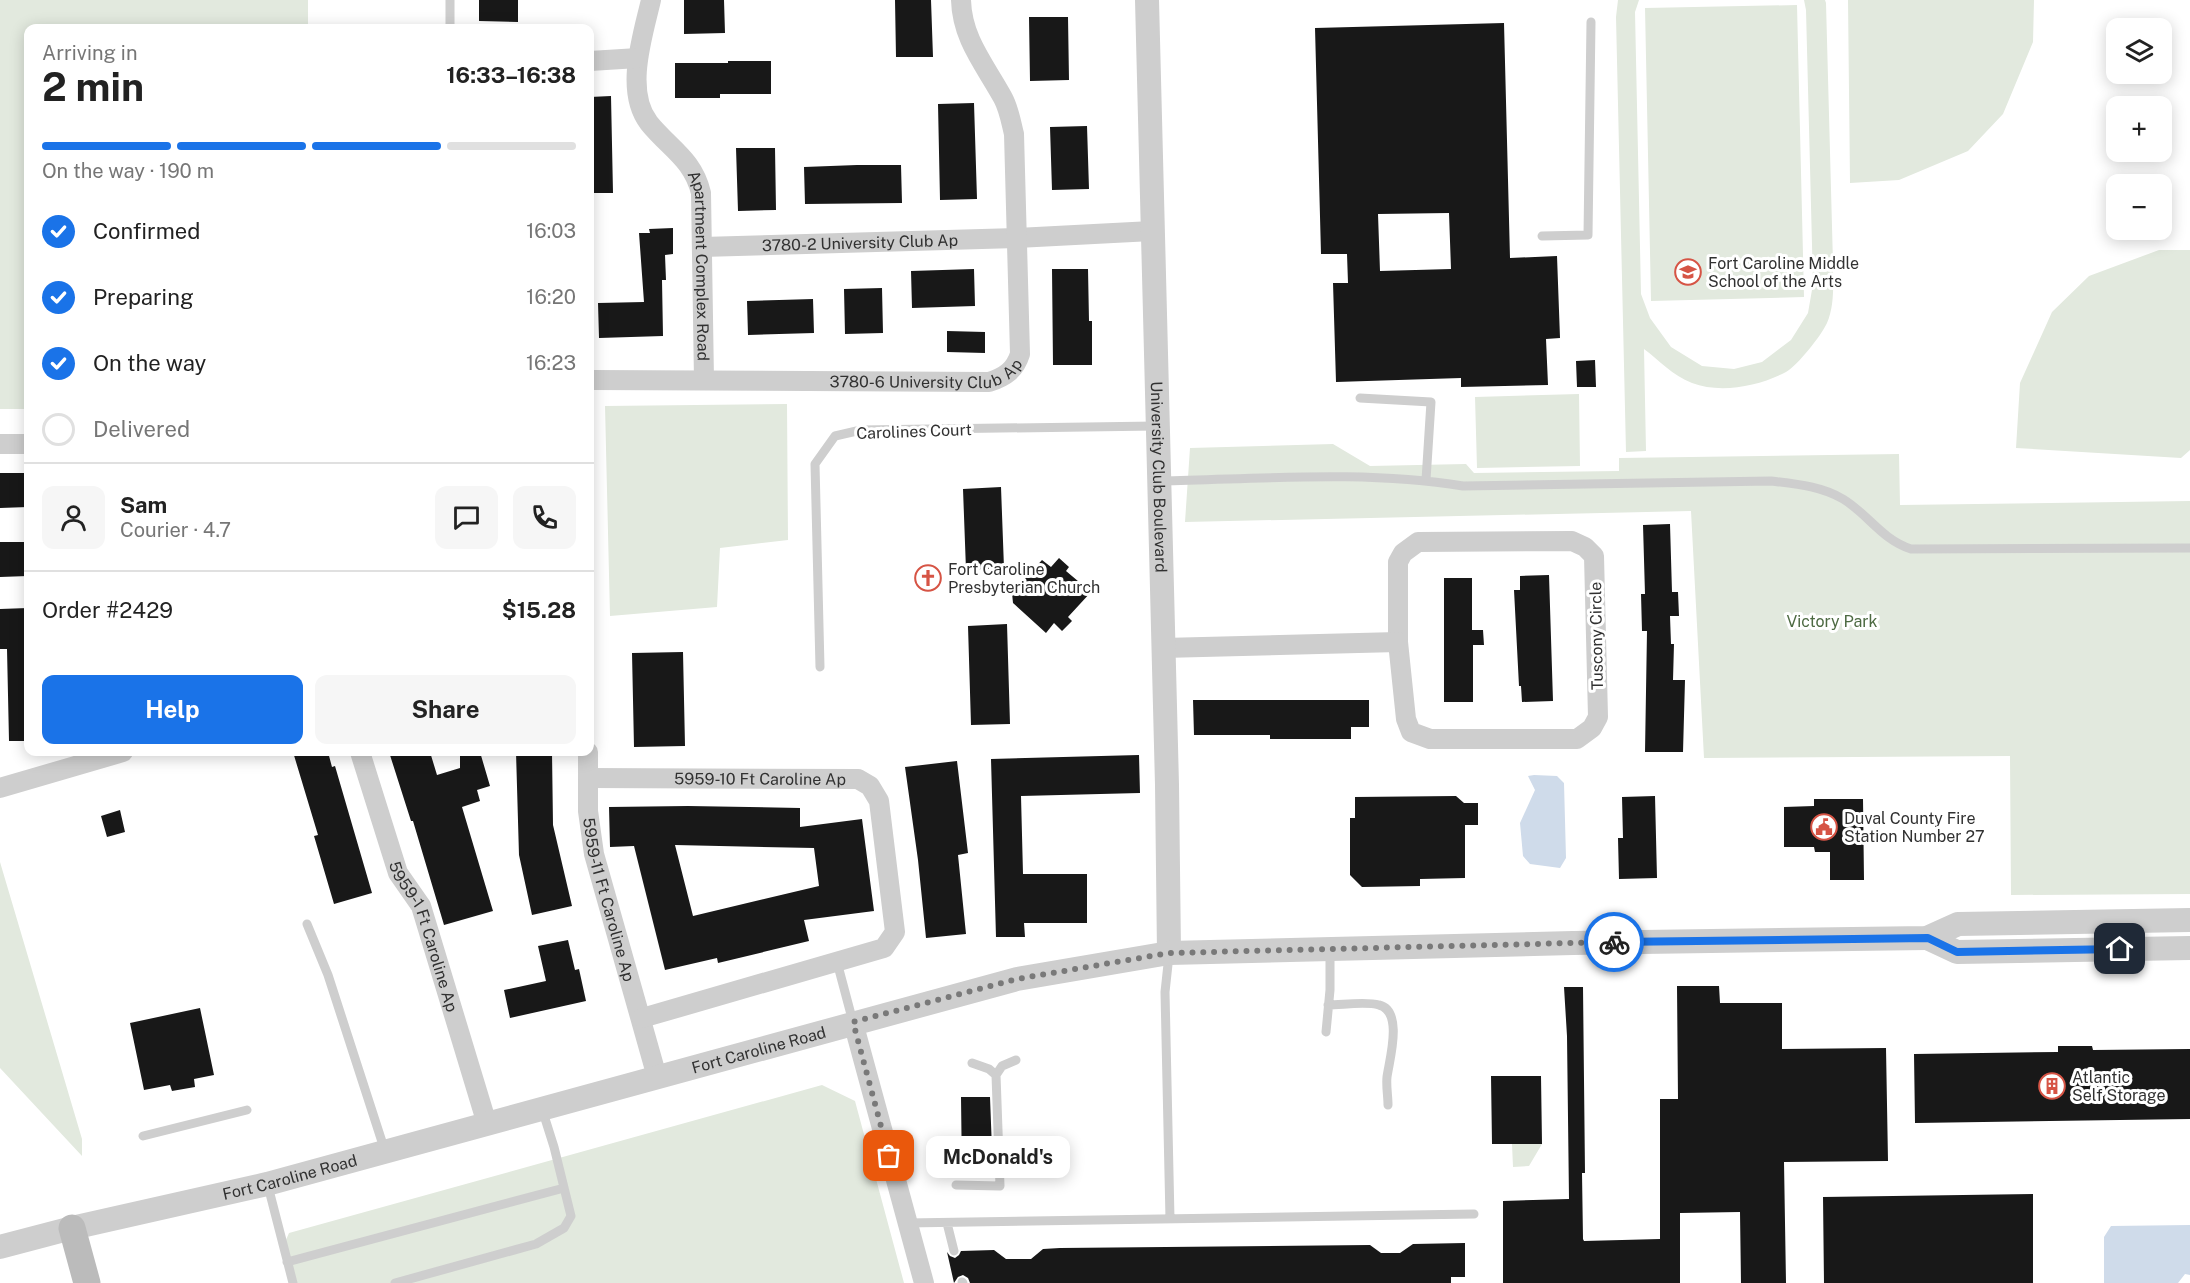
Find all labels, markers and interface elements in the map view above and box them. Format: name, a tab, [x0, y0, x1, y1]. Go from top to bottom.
map controls	[2106, 18, 2172, 240]
button: layers	[2106, 18, 2172, 84]
text: Arriving in	[42, 41, 137, 65]
text: 16:33–16:38	[446, 62, 576, 88]
text: 2 min	[42, 64, 144, 110]
button: +	[2106, 96, 2172, 162]
text: On the way · 190 m	[42, 159, 214, 183]
street label: Apartment Complex Road	[684, 167, 713, 361]
button: −	[2106, 174, 2172, 240]
icon: check	[42, 215, 75, 248]
text: Confirmed	[93, 218, 200, 244]
text: 16:03	[526, 219, 576, 243]
street label: 3780-2 University Club Ap	[762, 231, 958, 255]
place label: Fort Caroline Middle School of the Arts	[1708, 254, 1859, 291]
school or university icon: Fort Caroline Middle School of the Arts	[1673, 257, 1703, 287]
icon: check	[42, 281, 75, 314]
text: Preparing	[93, 284, 194, 310]
text: 16:20	[526, 285, 576, 309]
icon: check	[42, 347, 75, 380]
text: On the way	[93, 350, 206, 376]
text: 16:23	[526, 351, 576, 375]
street label: 3780-6 University Club Ap	[830, 355, 1026, 392]
street label: University Club Boulevard	[1147, 381, 1171, 573]
text: Delivered	[93, 416, 190, 442]
street label: Carolines Court	[856, 420, 972, 443]
button: person	[42, 486, 105, 549]
button: chat	[435, 486, 498, 549]
button: phone	[513, 486, 576, 549]
text: Sam	[120, 492, 167, 518]
text: Courier · 4.7	[120, 518, 231, 542]
place label: Fort Caroline Presbyterian Church	[948, 560, 1100, 597]
church icon: Fort Caroline Presbyterian Church	[913, 563, 943, 593]
street label: Tuscony Circle	[1586, 582, 1607, 690]
text: Order #2429	[42, 597, 173, 623]
text: $15.28	[502, 597, 576, 623]
park label: Victory Park	[1786, 612, 1878, 631]
button: Help	[42, 675, 303, 744]
button: Share	[315, 675, 576, 744]
street label: 5959-10 Ft Caroline Ap	[674, 769, 846, 789]
place label: Duval County Fire Station Number 27	[1844, 809, 1985, 846]
public building icon: Duval County Fire Station Number 27	[1809, 812, 1839, 842]
street label: 5959-11 Ft Caroline Ap	[579, 816, 639, 984]
street label: 5959-1 Ft Caroline Ap	[385, 859, 462, 1014]
courier	[1584, 912, 1644, 972]
pin	[2094, 923, 2145, 974]
icon: bike	[1598, 926, 1631, 959]
icon: home	[2103, 932, 2136, 965]
street label: Fort Caroline Road	[690, 1023, 828, 1078]
place label: Atlantic Self Storage	[2072, 1068, 2166, 1105]
building icon: Atlantic Self Storage	[2037, 1071, 2067, 1101]
pin	[863, 1130, 914, 1181]
callout: McDonald's	[925, 1135, 1069, 1177]
icon: bag	[872, 1139, 905, 1172]
text: McDonald's	[943, 1145, 1053, 1169]
street label: Fort Caroline Road	[221, 1151, 359, 1204]

